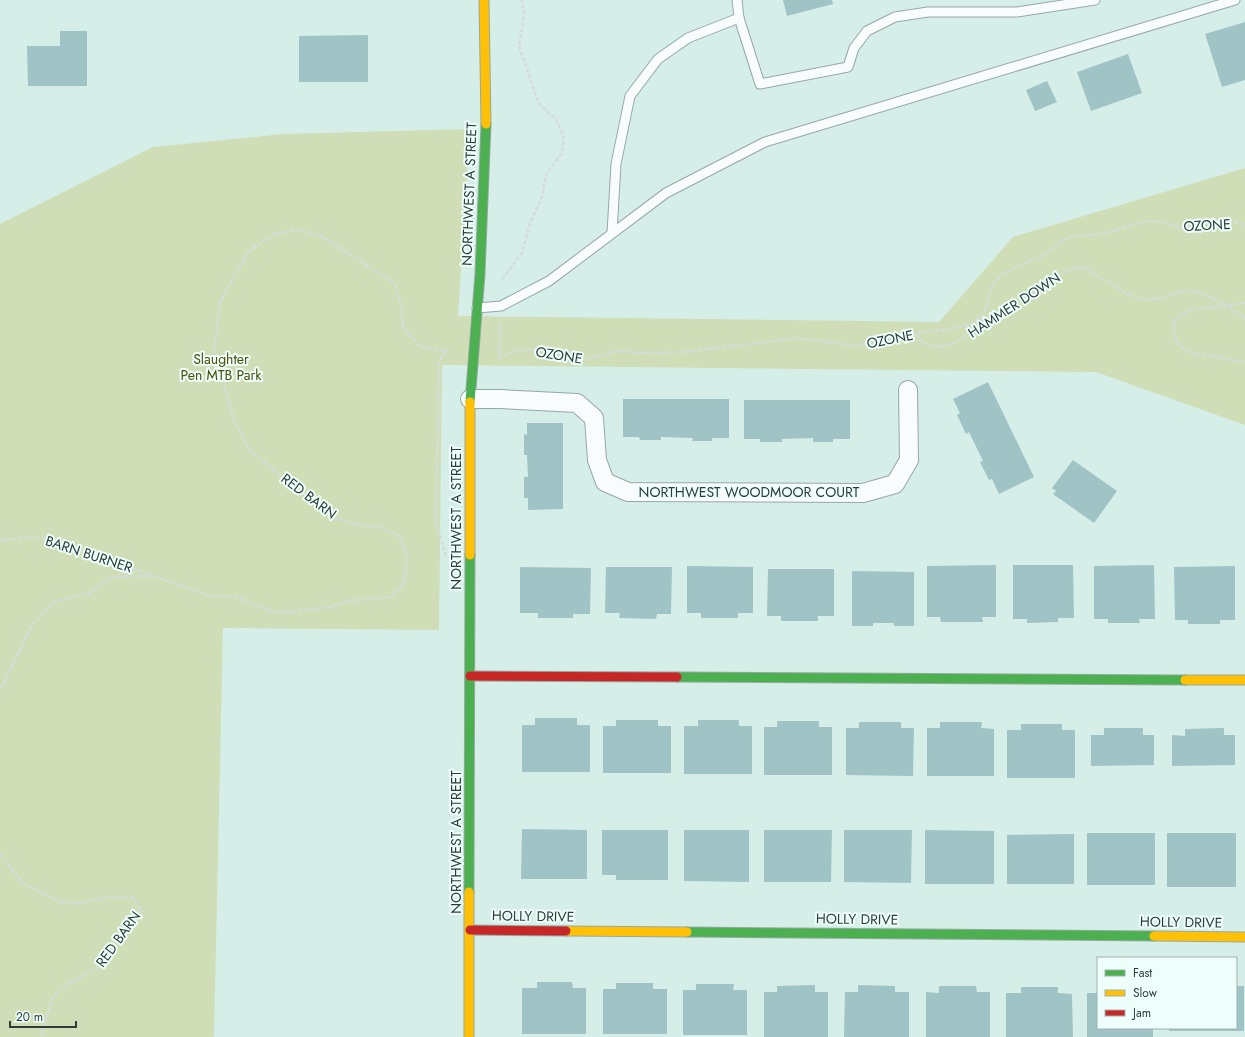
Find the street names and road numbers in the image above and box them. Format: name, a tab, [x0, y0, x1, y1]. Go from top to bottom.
street label: NORTHWEST A STREET	[457, 121, 482, 266]
street label: OZONE	[1183, 214, 1231, 236]
street label: HAMMER DOWN	[964, 268, 1064, 342]
street label: OZONE	[865, 325, 915, 353]
street label: OZONE	[534, 341, 584, 369]
street label: NORTHWEST A STREET	[446, 446, 466, 590]
street label: RED BARN	[277, 469, 341, 523]
street label: NORTHWEST WOODMOOR COURT	[639, 482, 860, 502]
street label: BARN BURNER	[43, 530, 135, 578]
street label: NORTHWEST A STREET	[446, 770, 466, 914]
street label: HOLLY DRIVE	[492, 905, 574, 927]
street label: RED BARN	[91, 907, 145, 971]
street label: HOLLY DRIVE	[816, 908, 898, 930]
street label: HOLLY DRIVE	[1140, 911, 1222, 933]

